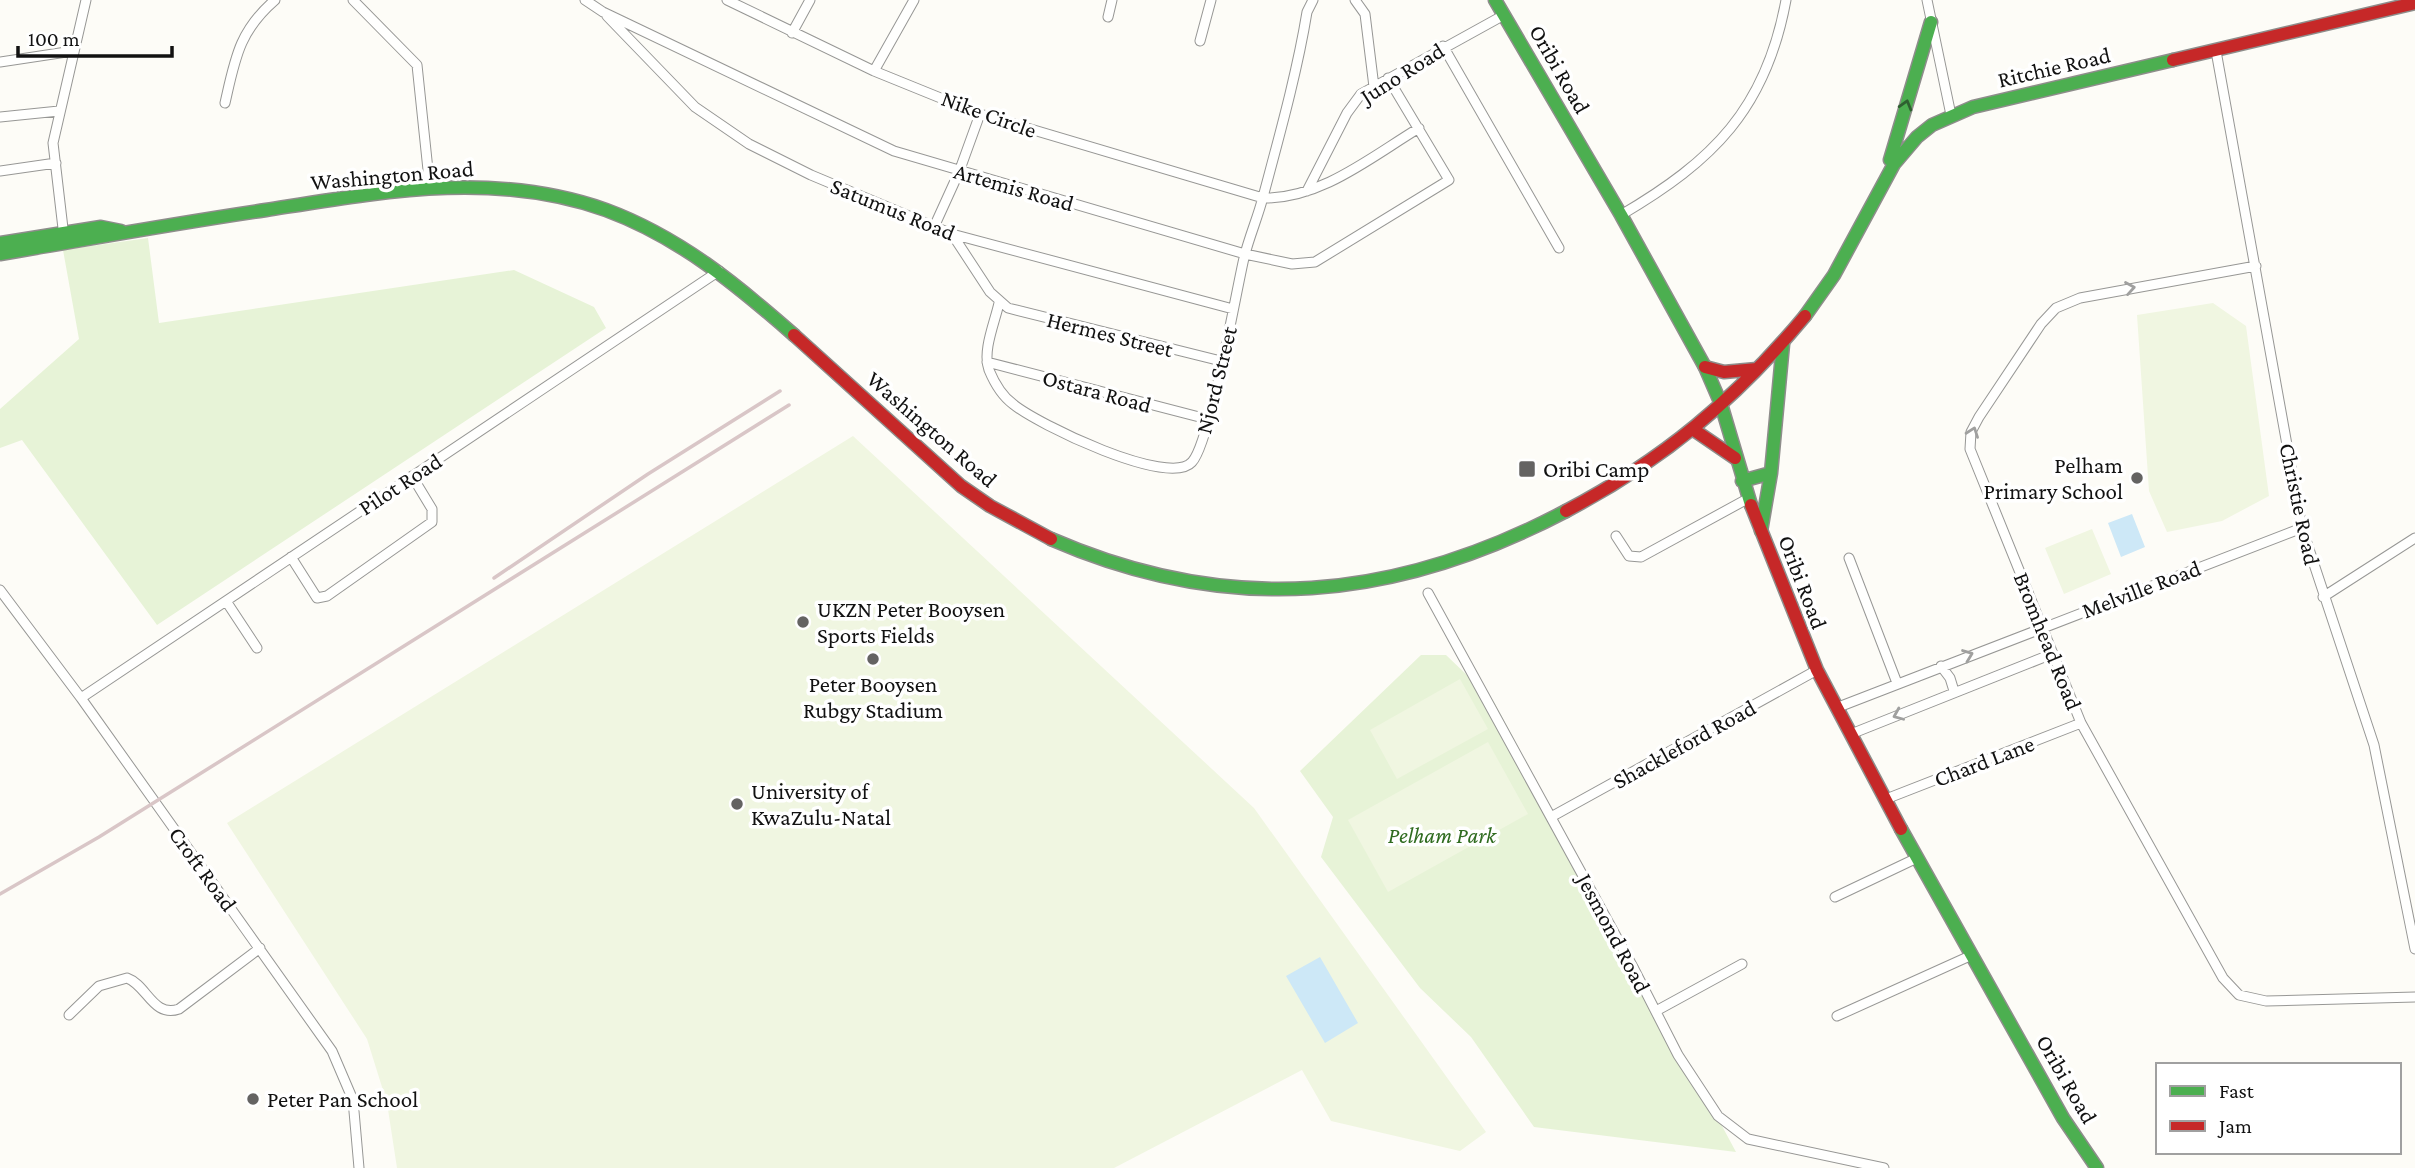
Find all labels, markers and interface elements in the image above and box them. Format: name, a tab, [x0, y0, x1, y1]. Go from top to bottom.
scale bar	[18, 14, 172, 58]
street label: Oribi Road	[1524, 20, 1596, 118]
text: 100 m	[28, 27, 80, 51]
street label: Juno Road	[1354, 37, 1449, 110]
street label: Ritchie Road	[1995, 41, 2113, 93]
street label: Nike Circle	[938, 85, 1040, 143]
one-way arrow	[1898, 99, 1913, 111]
street label: Washington Road	[309, 155, 475, 195]
street label: Artemis Road	[951, 158, 1077, 216]
street label: Satumus Road	[827, 172, 959, 246]
one-way arrow	[2124, 282, 2136, 297]
street label: Hermes Street	[1044, 306, 1176, 362]
street label: Njord Street	[1190, 323, 1242, 437]
street label: Ostara Road	[1040, 364, 1154, 418]
street label: Washington Road	[862, 365, 1002, 493]
one-way arrow	[1965, 426, 1979, 439]
street label: Christie Road	[2274, 441, 2326, 567]
street label: Pilot Road	[354, 448, 446, 520]
place label: Pelham Primary School	[1984, 452, 2123, 504]
place label: Oribi Camp	[1543, 456, 1649, 482]
marker: Oribi Camp	[1517, 459, 1537, 479]
marker: Pelham Primary School	[2129, 470, 2145, 486]
street label: Oribi Road	[1773, 531, 1833, 633]
street label: Melville Road	[2078, 554, 2204, 624]
street label: Bromhead Road	[2009, 568, 2087, 714]
place label: UKZN Peter Booysen Sports Fields	[817, 596, 1005, 648]
marker: UKZN Peter Booysen Sports Fields	[795, 614, 811, 630]
one-way arrow	[1962, 650, 1974, 664]
marker: Peter Booysen Rubgy Stadium	[865, 651, 881, 667]
place label: Peter Booysen Rubgy Stadium	[803, 671, 943, 723]
street label: Shackleford Road	[1608, 694, 1760, 794]
one-way arrow	[1892, 706, 1904, 720]
street label: Chard Lane	[1930, 730, 2038, 792]
place label: University of KwaZulu-Natal	[751, 778, 891, 830]
marker: University of KwaZulu-Natal	[729, 796, 745, 812]
street label: Croft Road	[164, 822, 242, 916]
park label: Pelham Park	[1388, 822, 1497, 848]
street label: Jesmond Road	[1571, 867, 1656, 997]
street label: Oribi Road	[2031, 1030, 2103, 1128]
legend	[2156, 1063, 2401, 1154]
text: Fast	[2219, 1079, 2255, 1103]
place label: Peter Pan School	[267, 1086, 418, 1112]
marker: Peter Pan School	[245, 1091, 261, 1107]
text: Jam	[2217, 1114, 2252, 1138]

